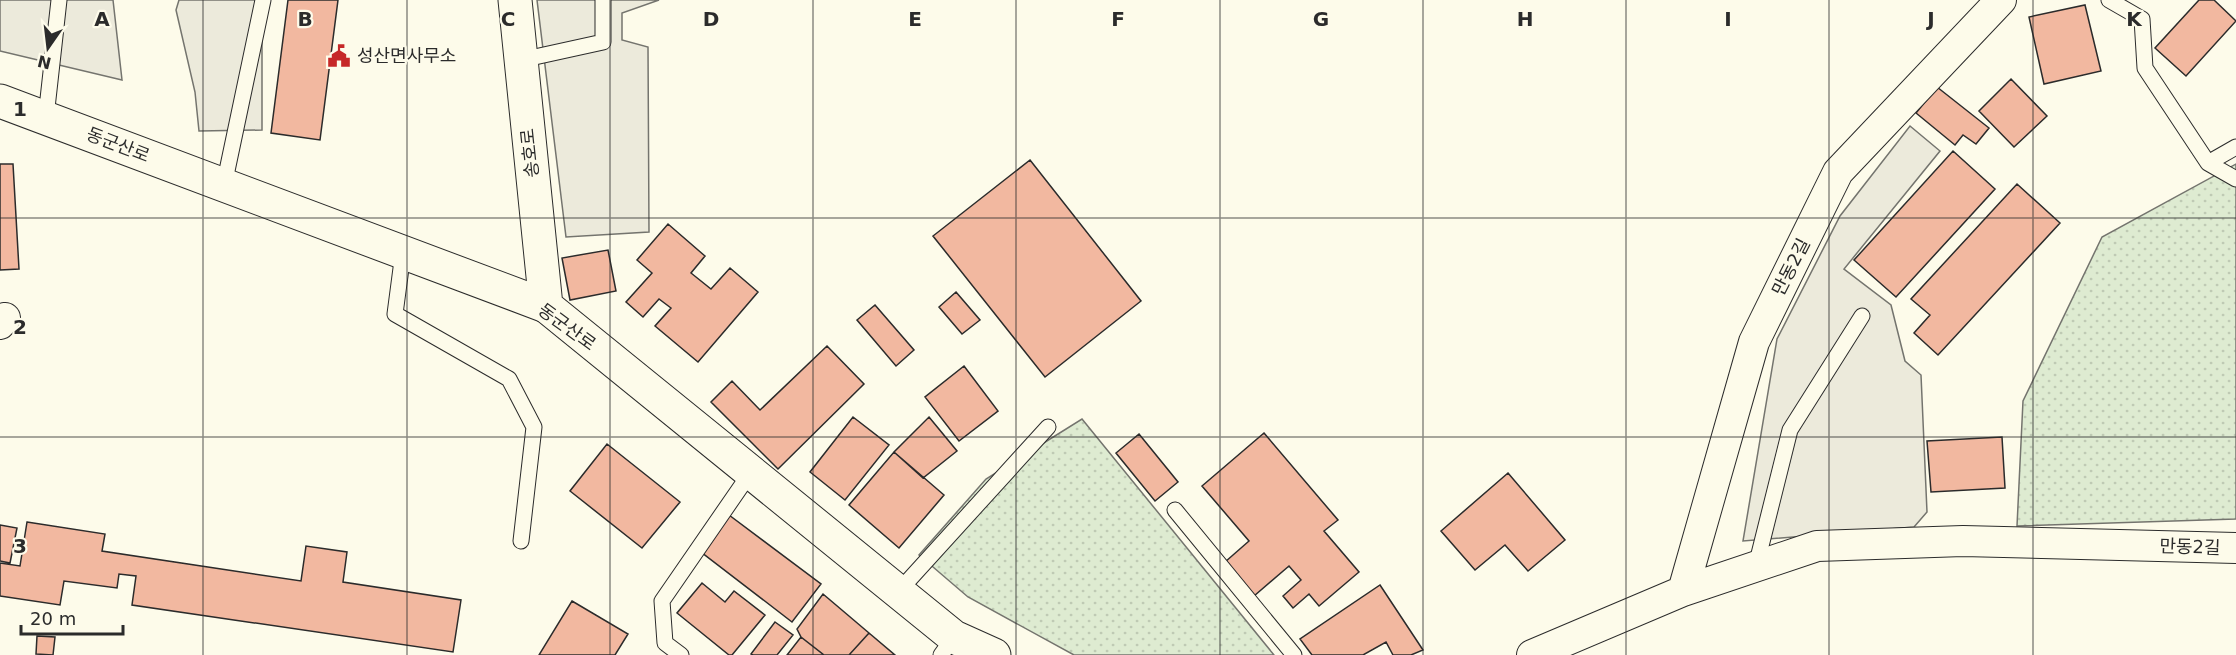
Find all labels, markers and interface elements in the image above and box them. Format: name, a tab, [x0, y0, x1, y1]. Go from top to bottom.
text: A	[94, 7, 110, 31]
text: B	[297, 7, 313, 31]
text: C	[501, 7, 515, 31]
text: D	[703, 7, 719, 31]
text: E	[908, 7, 922, 31]
text: F	[1111, 7, 1125, 31]
text: G	[1313, 7, 1329, 31]
text: H	[1517, 7, 1533, 31]
text: I	[1724, 7, 1732, 31]
text: J	[1925, 7, 1935, 31]
text: K	[2126, 7, 2143, 31]
north arrow	[18, 18, 78, 78]
public building icon: 성산면사무소	[326, 43, 352, 69]
place label: 성산면사무소	[357, 45, 456, 66]
text: N	[36, 51, 53, 73]
text: 1	[13, 97, 27, 121]
street label: 동군산로	[83, 123, 153, 166]
street label: 송호로	[516, 127, 543, 179]
street label: 만동2길	[1767, 235, 1814, 299]
street label: 동군산로	[534, 299, 600, 355]
text: 2	[13, 315, 27, 339]
text: 3	[13, 534, 27, 558]
street label: 만동2길	[2159, 535, 2221, 558]
scale bar	[21, 598, 123, 636]
text: 20 m	[30, 608, 76, 629]

